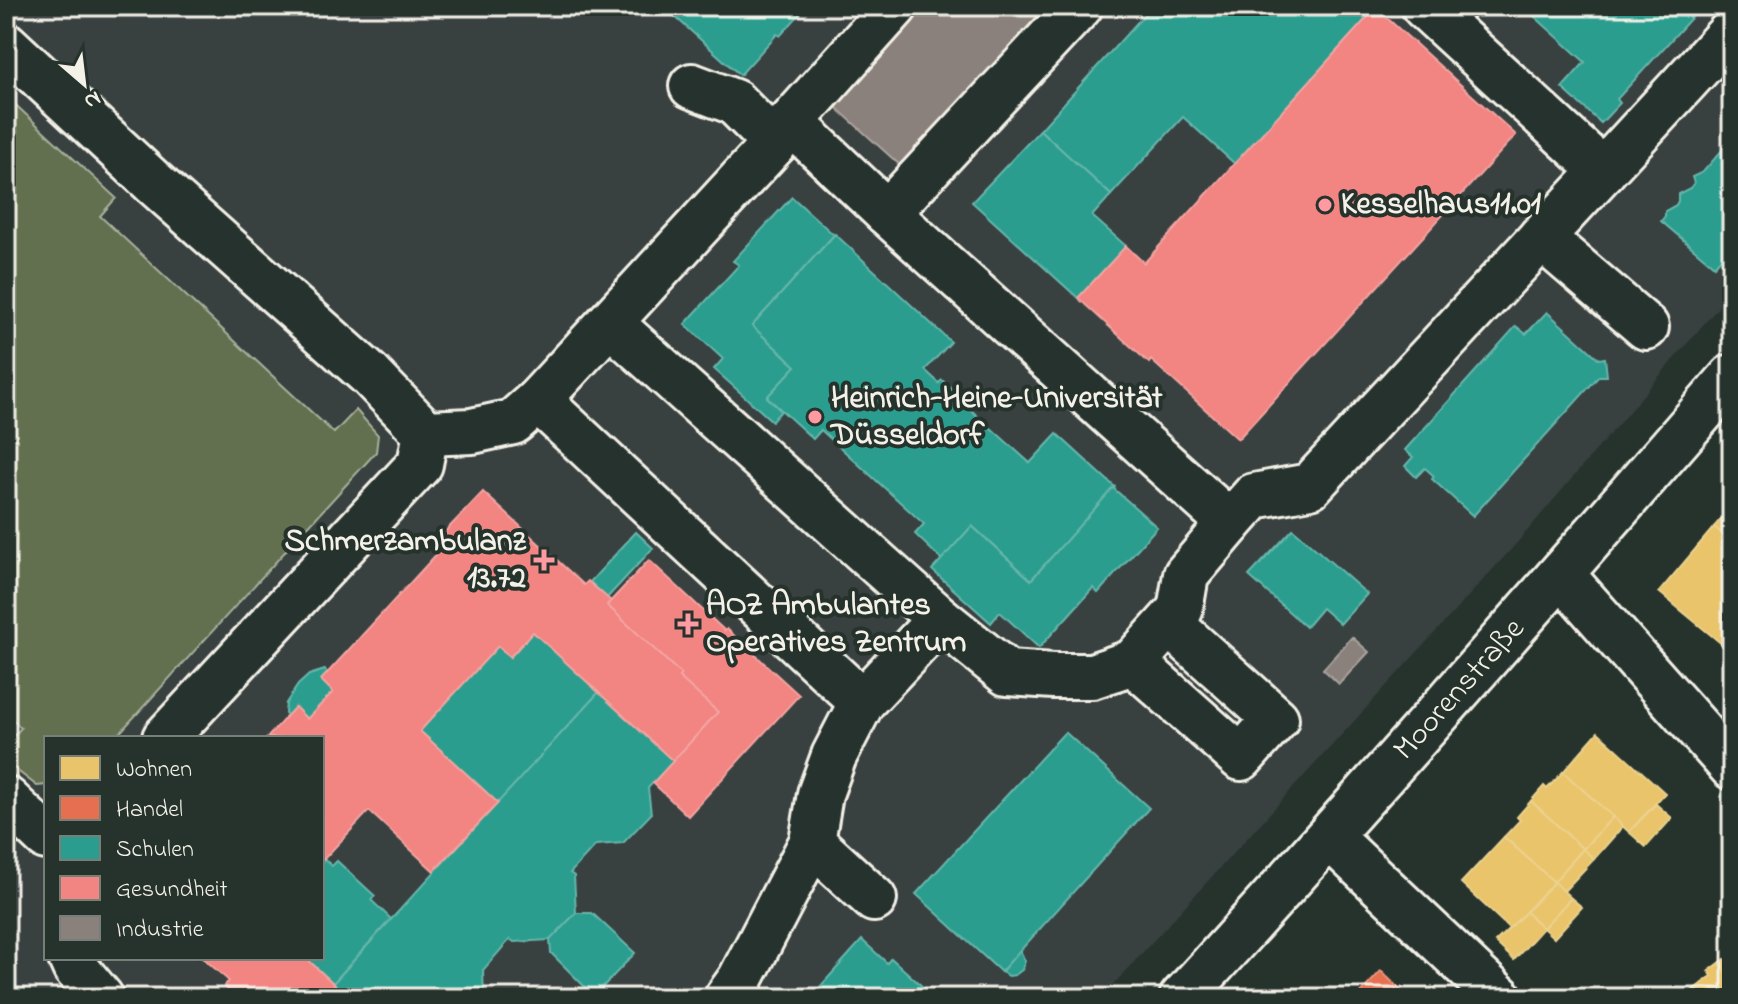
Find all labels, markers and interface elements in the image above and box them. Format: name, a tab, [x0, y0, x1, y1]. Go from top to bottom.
north arrow	[44, 44, 124, 124]
text: N	[78, 81, 106, 117]
place label: Kesselhaus11.01	[1341, 182, 1541, 229]
marker: Kesselhaus11.01	[1316, 196, 1334, 214]
place label: Heinrich-Heine-Universität Düsseldorf	[829, 376, 1163, 460]
marker: Heinrich-Heine-Universität Düsseldorf	[806, 408, 824, 426]
place label: Schmerzambulanz 13.72	[284, 519, 527, 603]
marker: Schmerzambulanz 13.72	[533, 549, 555, 571]
place label: AOZ Ambulantes Operatives Zentrum	[706, 583, 967, 667]
street label: Moorenstraße	[1383, 608, 1537, 772]
marker: AOZ Ambulantes Operatives Zentrum	[677, 613, 699, 635]
legend	[44, 736, 324, 960]
text: Wohnen	[116, 753, 192, 788]
text: Handel	[116, 793, 183, 828]
text: Schulen	[116, 833, 194, 868]
text: Gesundheit	[116, 873, 228, 908]
text: Industrie	[116, 913, 204, 948]

